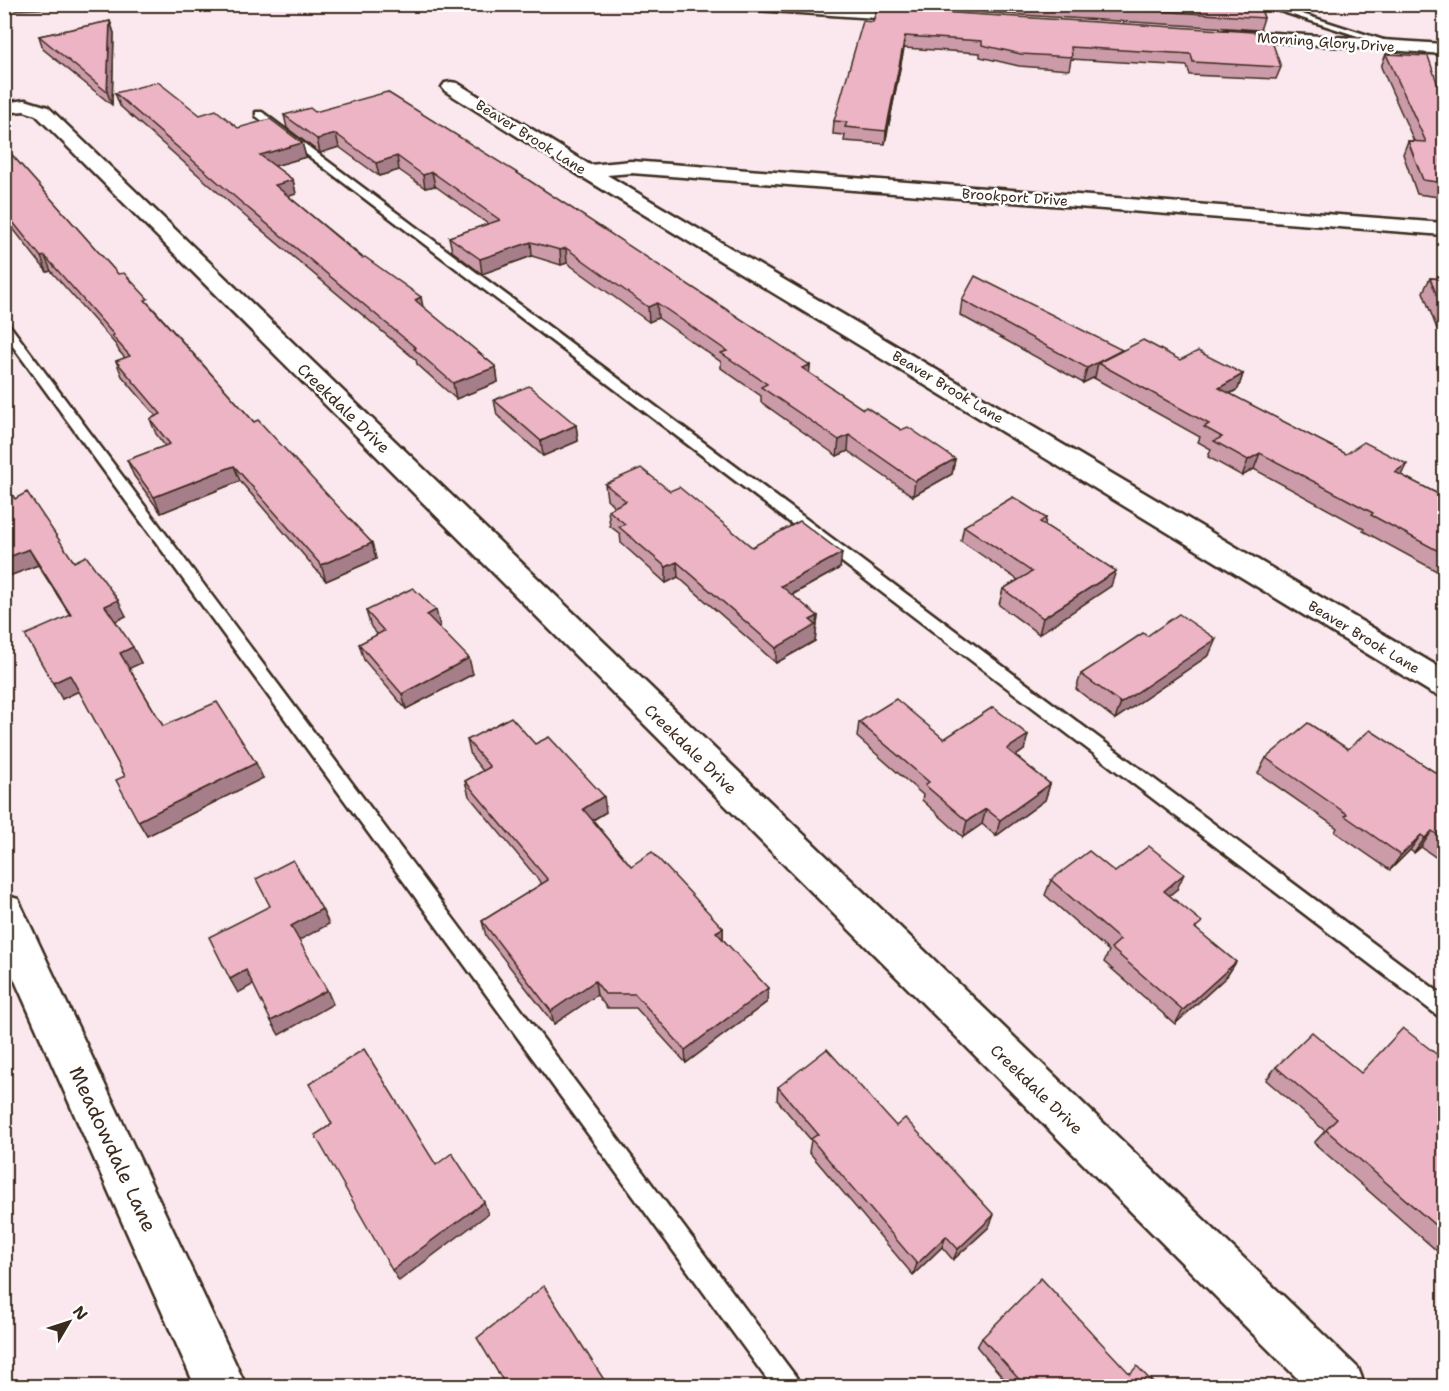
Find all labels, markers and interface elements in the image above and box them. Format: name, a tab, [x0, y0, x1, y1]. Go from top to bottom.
street label: Morning Glory Drive	[1256, 28, 1396, 56]
street label: Beaver Brook Lane	[472, 96, 590, 178]
street label: Brookport Drive	[961, 184, 1069, 210]
street label: Beaver Brook Lane	[889, 347, 1007, 427]
street label: Creekdale Drive	[293, 359, 394, 458]
street label: Beaver Brook Lane	[1305, 597, 1423, 677]
street label: Creekdale Drive	[640, 700, 741, 799]
street label: Creekdale Drive	[986, 1040, 1087, 1139]
street label: Meadowdale Lane	[63, 1062, 163, 1236]
north arrow	[39, 1292, 99, 1352]
text: N	[68, 1301, 92, 1324]

